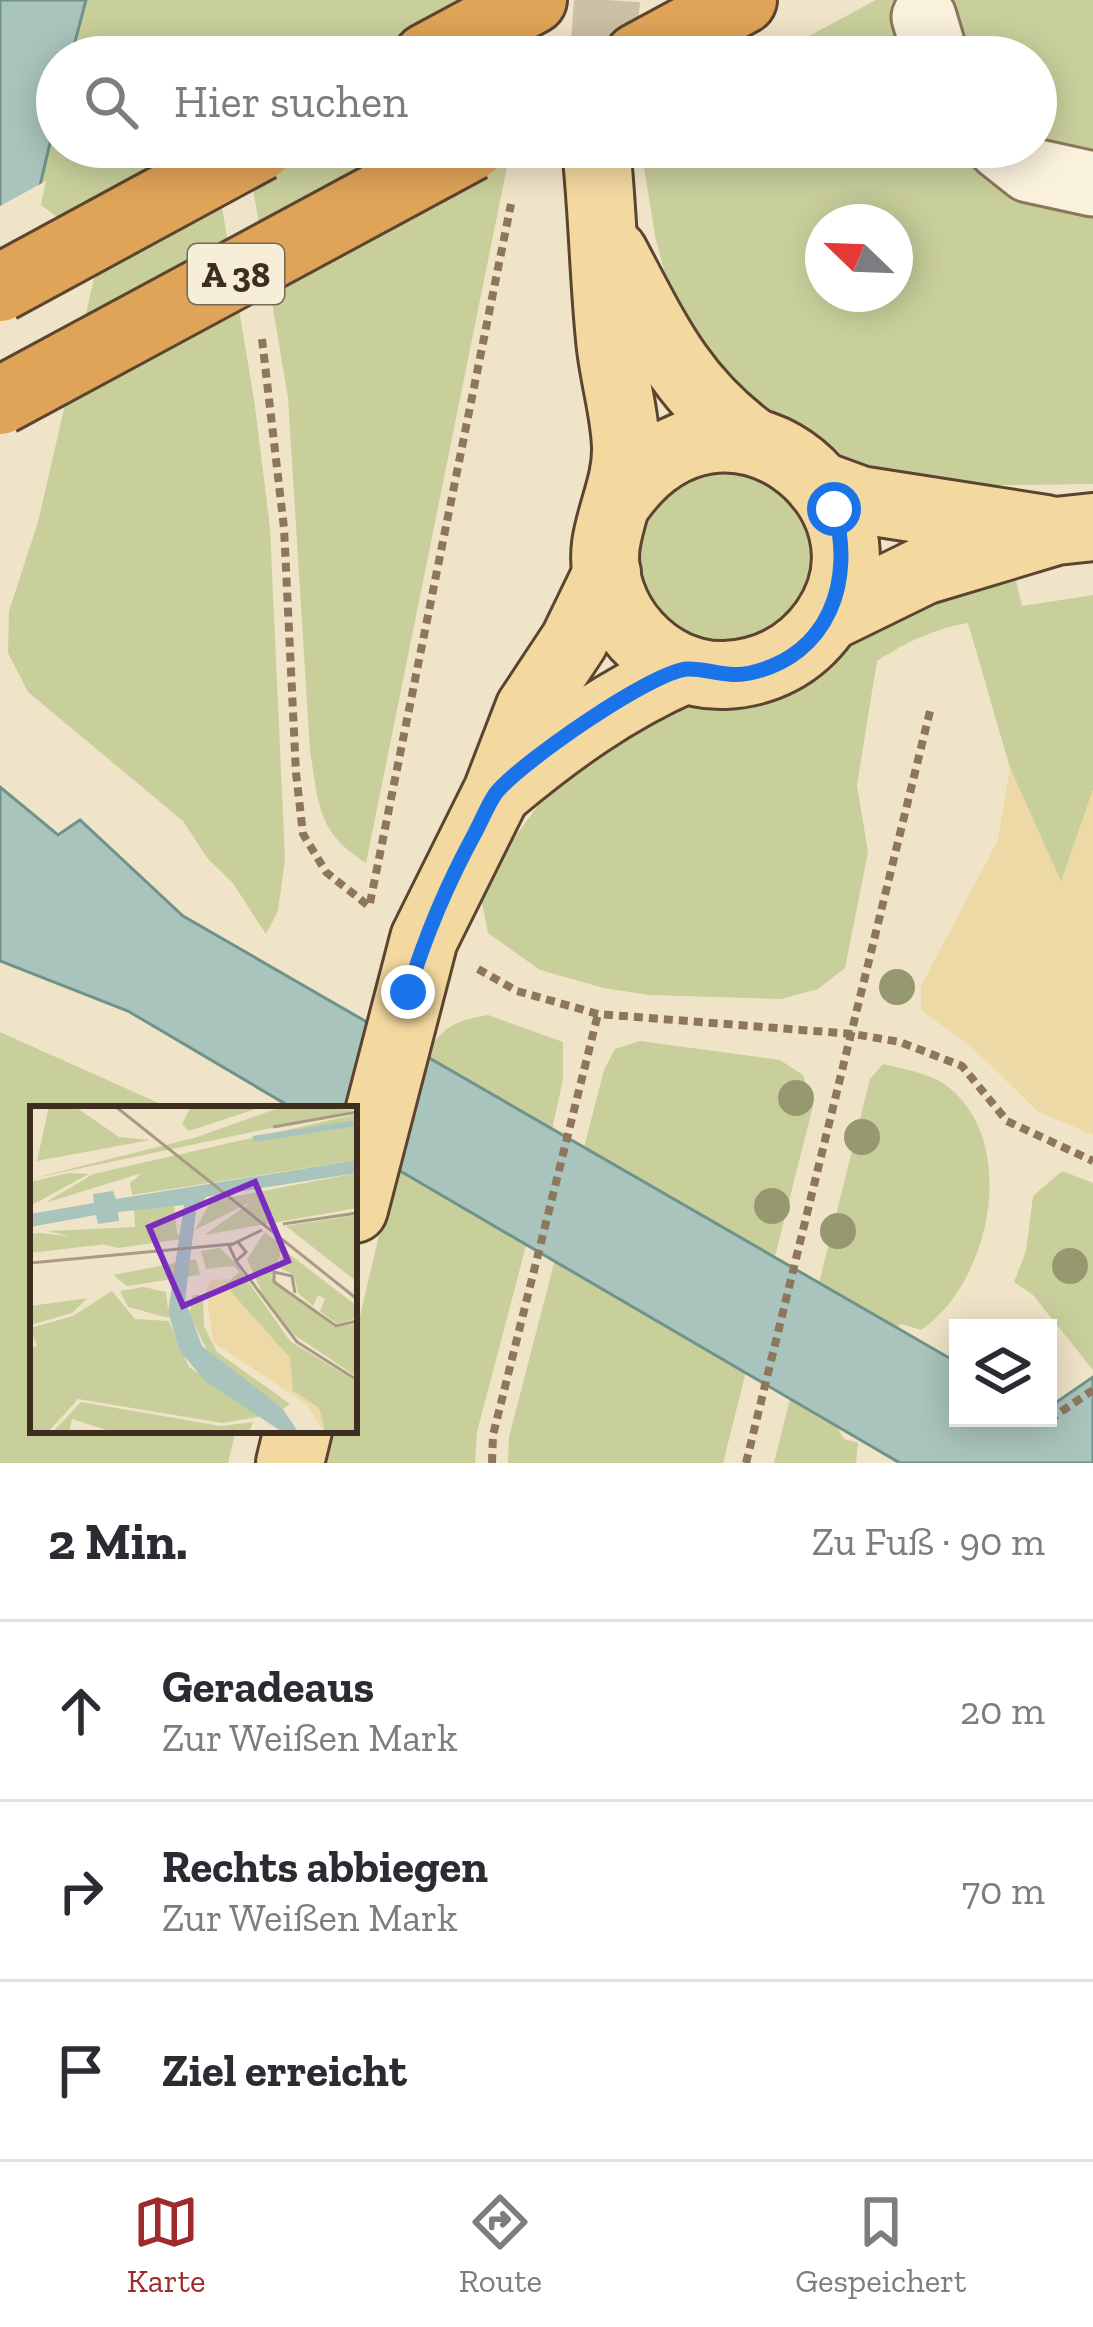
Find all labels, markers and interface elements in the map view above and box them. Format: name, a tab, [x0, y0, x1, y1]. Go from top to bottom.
search box	[36, 36, 1057, 168]
icon: search	[78, 69, 144, 135]
text: Hier suchen	[174, 75, 408, 129]
north arrow	[805, 204, 913, 312]
road number: A 38	[188, 244, 284, 304]
route start	[807, 482, 861, 536]
route end	[381, 965, 435, 1019]
inset map	[30, 1106, 357, 1433]
map controls	[949, 1319, 1057, 1427]
button: layers	[949, 1319, 1057, 1427]
text: 2 Min.	[48, 1511, 188, 1572]
text: Zu Fuß · 90 m	[812, 1518, 1045, 1565]
text: Geradeaus	[162, 1660, 374, 1714]
icon: ahead	[48, 1678, 114, 1744]
text: 20 m	[960, 1687, 1045, 1734]
text: Zur Weißen Mark	[162, 1714, 457, 1761]
text: Rechts abbiegen	[162, 1840, 488, 1894]
icon: right	[48, 1858, 114, 1924]
text: 70 m	[962, 1867, 1045, 1914]
text: Zur Weißen Mark	[162, 1894, 457, 1941]
icon: arrive	[48, 2038, 114, 2104]
text: Ziel erreicht	[162, 2044, 407, 2098]
tab: Karte	[127, 2189, 205, 2300]
tab: Route	[459, 2189, 542, 2300]
tab: Gespeichert	[795, 2189, 966, 2300]

